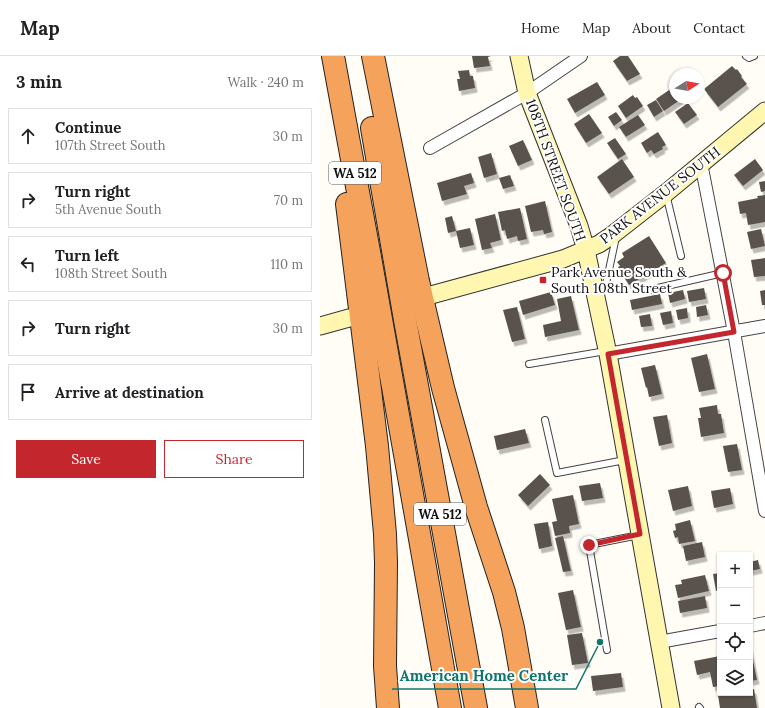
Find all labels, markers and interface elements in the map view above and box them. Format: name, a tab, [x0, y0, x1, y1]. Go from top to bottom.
text: Map	[20, 16, 60, 40]
text: Home	[521, 19, 560, 37]
text: Map	[582, 19, 610, 37]
text: About	[632, 19, 671, 37]
text: Contact	[693, 19, 745, 37]
north arrow	[669, 68, 705, 104]
text: 3 min	[16, 71, 62, 93]
text: Walk · 240 m	[227, 74, 304, 91]
street label: 108TH STREET SOUTH	[522, 96, 590, 244]
text: Continue	[55, 118, 121, 137]
icon: ahead	[17, 125, 39, 147]
text: 30 m	[273, 128, 303, 145]
text: 107th Street South	[55, 137, 166, 154]
street label: PARK AVENUE SOUTH	[596, 142, 724, 248]
road number: WA 512	[329, 162, 381, 184]
text: Turn right	[55, 182, 131, 201]
icon: right	[17, 189, 39, 211]
text: 70 m	[274, 192, 303, 209]
text: 5th Avenue South	[55, 201, 161, 218]
text: Turn left	[55, 246, 119, 265]
icon: left	[17, 253, 39, 275]
text: 110 m	[270, 256, 303, 273]
place label: Park Avenue South & South 108th Street	[551, 263, 687, 297]
route start	[714, 264, 732, 282]
text: 108th Street South	[55, 265, 167, 282]
marker: Park Avenue South & South 108th Street	[538, 275, 548, 285]
icon: right	[17, 317, 39, 339]
text: Turn right	[55, 319, 131, 338]
text: 30 m	[273, 320, 303, 337]
icon: arrive	[17, 381, 39, 403]
text: Arrive at destination	[55, 383, 204, 402]
button: Save	[16, 440, 156, 478]
button: Share	[164, 440, 304, 478]
road number: WA 512	[414, 503, 466, 525]
route end	[580, 536, 598, 554]
map controls	[717, 552, 753, 696]
button: +	[717, 552, 753, 588]
button: −	[717, 588, 753, 624]
button: locate	[717, 624, 753, 660]
button: layers	[717, 660, 753, 696]
callout: American Home Center	[392, 662, 576, 689]
text: American Home Center	[400, 666, 569, 685]

